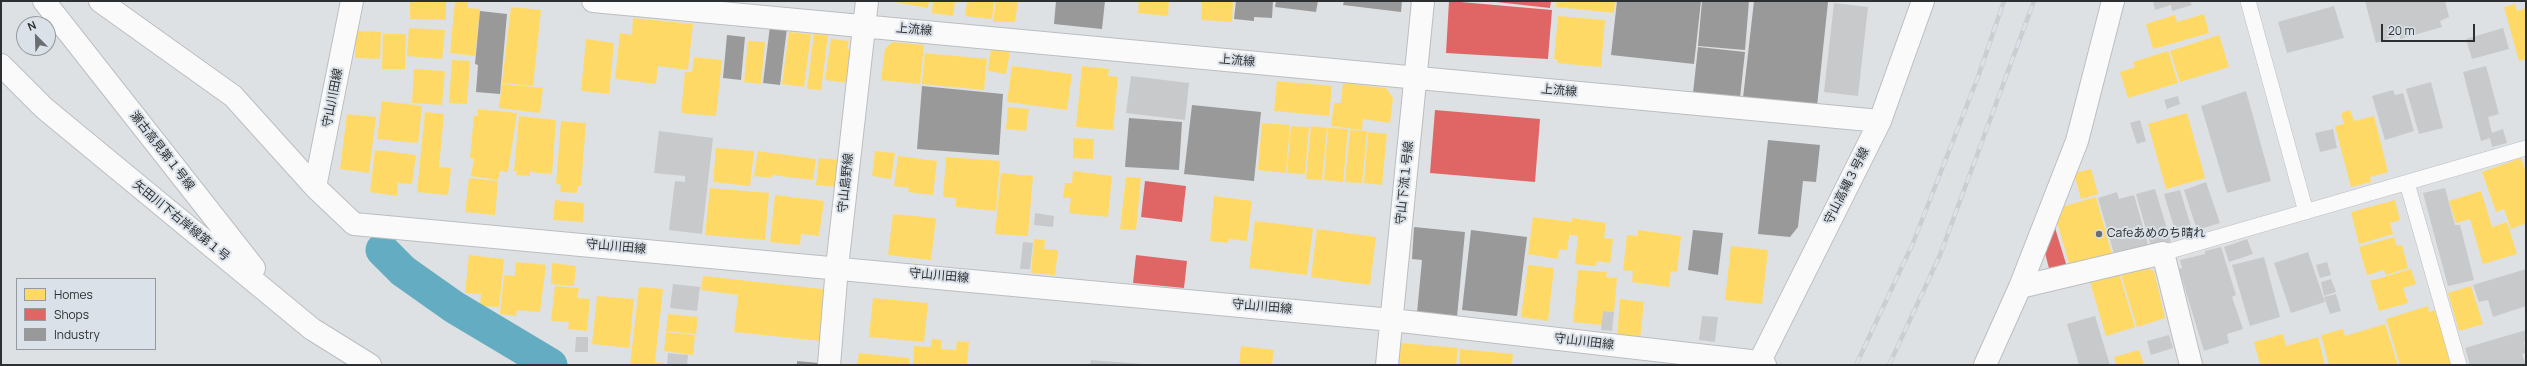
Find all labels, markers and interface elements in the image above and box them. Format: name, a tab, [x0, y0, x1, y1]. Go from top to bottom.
north arrow	[16, 16, 56, 56]
scale bar	[2383, 16, 2477, 42]
text: N	[25, 17, 38, 34]
street label: 上流線	[895, 21, 933, 39]
text: 20 m	[2388, 22, 2415, 39]
street label: 上流線	[1218, 52, 1256, 70]
street label: 守山川田線	[320, 67, 346, 129]
street label: 上流線	[1540, 82, 1578, 100]
street label: 瀬古高見第１号線	[127, 109, 197, 193]
street label: 守山下流１号線	[1393, 140, 1417, 226]
street label: 守山高縄３号線	[1822, 145, 1872, 227]
street label: 守山島野線	[836, 152, 856, 214]
street label: 矢田川下右岸線第１号	[130, 178, 232, 264]
place label: Cafeあめのち晴れ	[2107, 227, 2205, 241]
marker: Cafeあめのち晴れ	[2094, 229, 2104, 239]
street label: 守山川田線	[585, 237, 647, 257]
street label: 守山川田線	[908, 266, 970, 286]
legend	[16, 278, 156, 350]
text: Homes	[54, 286, 93, 303]
street label: 守山川田線	[1231, 297, 1293, 317]
text: Shops	[54, 306, 89, 323]
text: Industry	[54, 326, 100, 343]
street label: 守山川田線	[1553, 331, 1615, 353]

